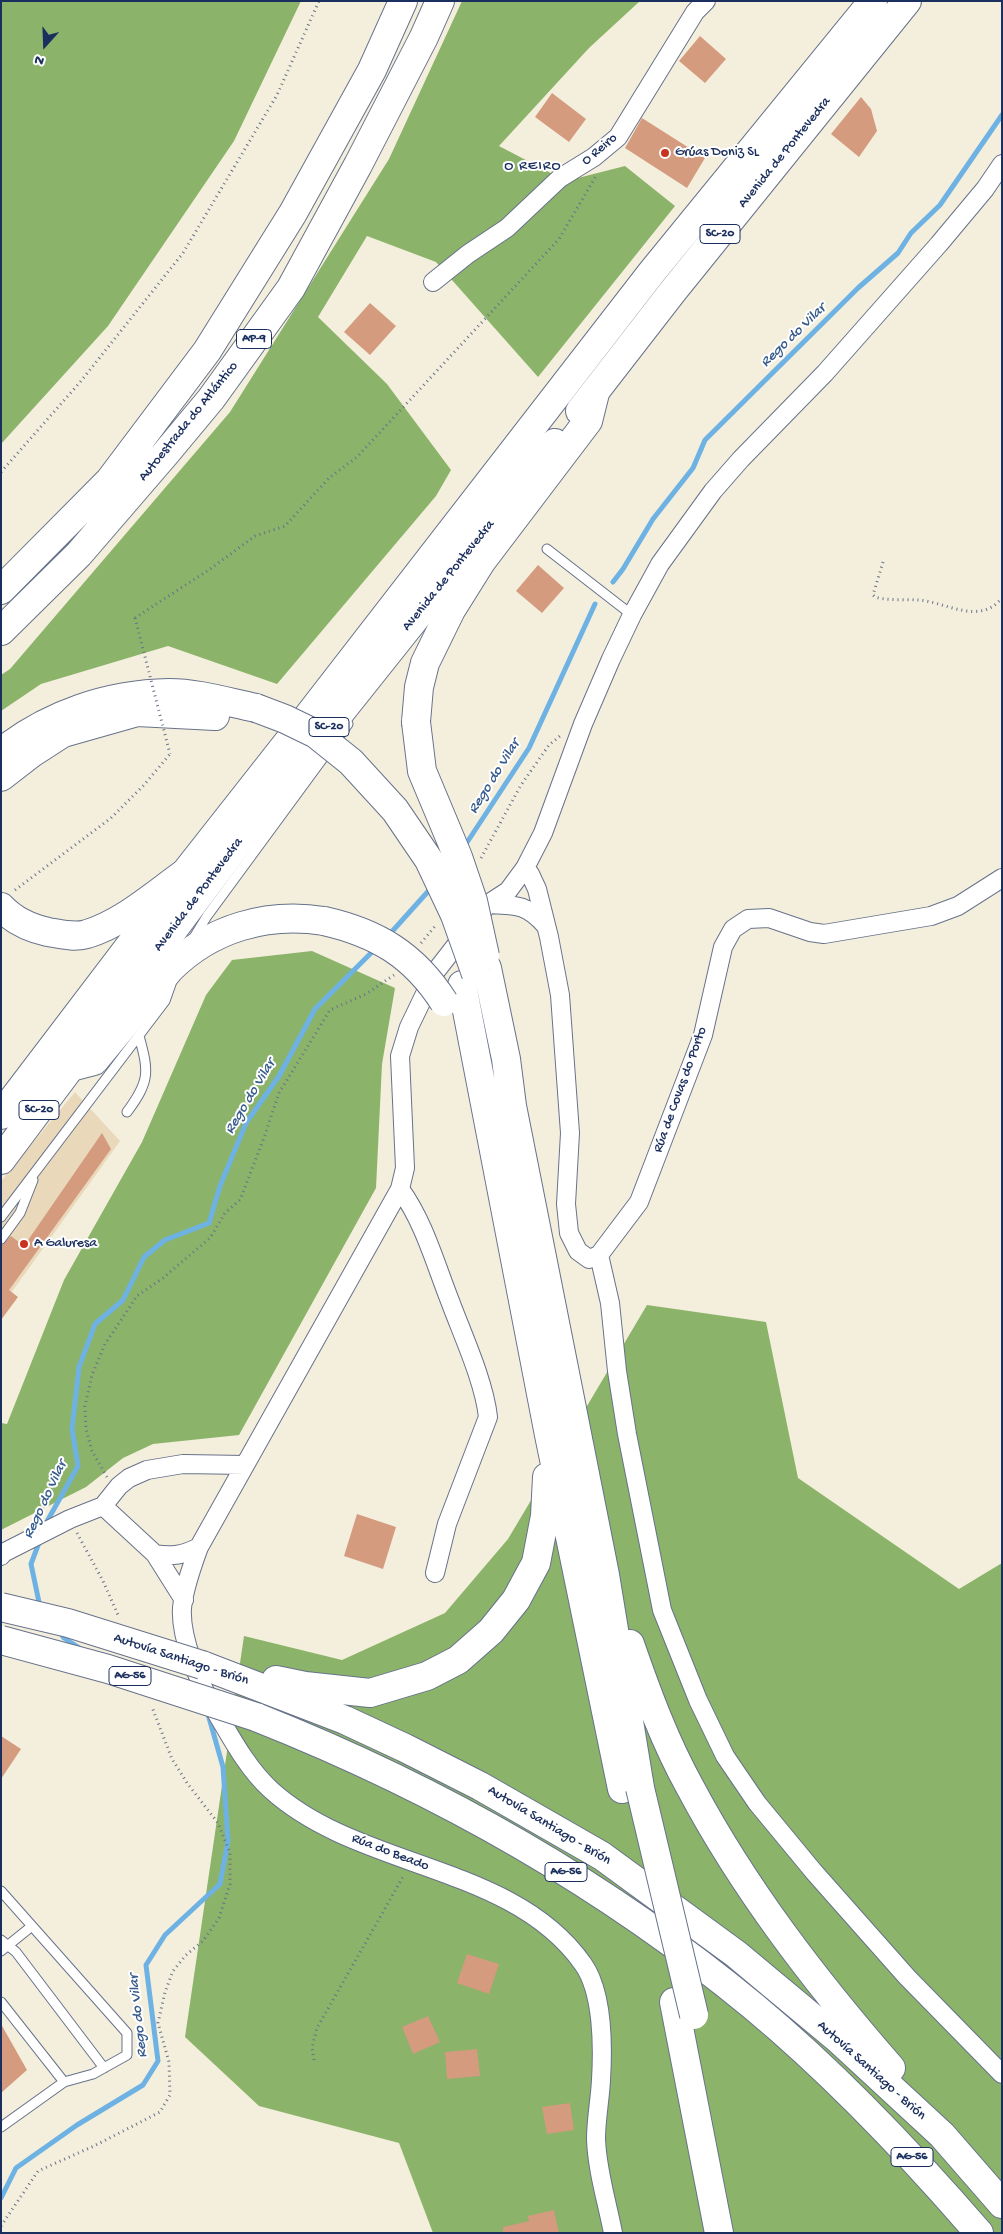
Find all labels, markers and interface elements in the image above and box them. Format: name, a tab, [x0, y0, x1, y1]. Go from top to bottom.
north arrow	[20, 20, 70, 70]
text: N	[33, 50, 47, 69]
street label: Avenida de Pontevedra	[735, 94, 835, 212]
street label: O Reiro	[579, 130, 621, 170]
place label: Grúas Doniz SL	[675, 145, 759, 161]
marker: Grúas Doniz SL	[659, 147, 671, 159]
district label: O REIRO	[503, 158, 563, 176]
road number: SC-20	[700, 224, 740, 243]
water label: Rego do Vilar	[757, 300, 831, 372]
road number: AP-9	[236, 329, 272, 348]
street label: Autoestrada do Atlántico	[136, 359, 242, 485]
street label: Avenida de Pontevedra	[399, 517, 499, 635]
road number: SC-20	[309, 718, 349, 736]
water label: Rego do Vilar	[465, 737, 525, 817]
street label: Avenida de Pontevedra	[151, 835, 247, 955]
street label: Rúa de Covas do Porto	[650, 1025, 712, 1155]
water label: Rego do Vilar	[222, 1056, 280, 1138]
road number: SC-20	[19, 1100, 59, 1120]
place label: A Galuresa	[34, 1236, 97, 1252]
marker: A Galuresa	[18, 1238, 30, 1250]
water label: Rego do Vilar	[20, 1458, 72, 1542]
street label: Autovía Santiago - Brión	[111, 1630, 251, 1690]
road number: AG-56	[109, 1666, 151, 1685]
street label: Autovía Santiago - Brión	[484, 1783, 614, 1869]
street label: Rúa do Beado	[349, 1831, 431, 1875]
road number: AG-56	[545, 1862, 587, 1881]
water label: Rego do Vilar	[126, 1973, 152, 2059]
street label: Autovía Santiago - Brión	[813, 2018, 929, 2124]
road number: AG-56	[891, 2148, 933, 2166]

